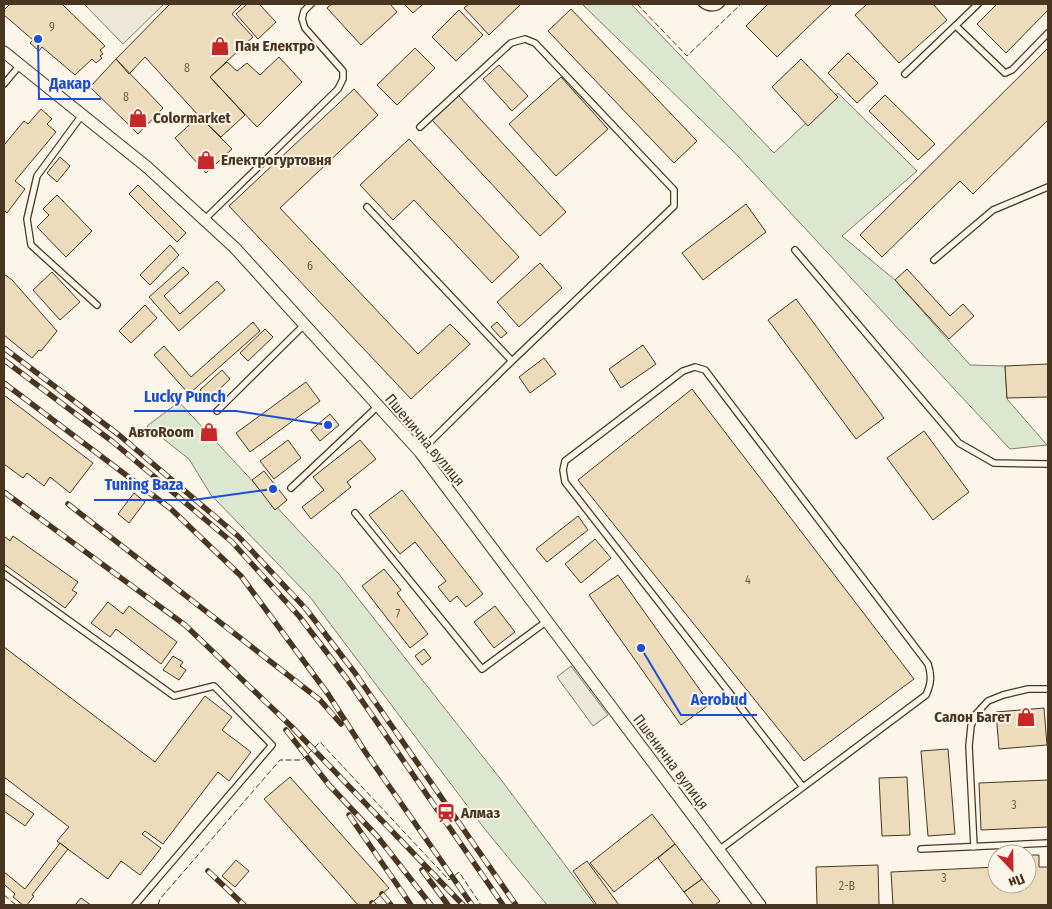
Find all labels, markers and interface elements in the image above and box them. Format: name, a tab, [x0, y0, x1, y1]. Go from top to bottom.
house number: 9	[49, 20, 55, 34]
shop icon: Пан Електро	[209, 35, 231, 57]
place label: Пан Електро	[235, 37, 315, 55]
house number: 8	[184, 61, 190, 75]
callout: Дакар	[39, 68, 101, 99]
text: Дакар	[48, 74, 91, 93]
house number: 8	[123, 90, 129, 104]
shop icon: Colormarket	[127, 107, 149, 129]
place label: Colormarket	[153, 109, 232, 127]
shop icon: Електрогуртовня	[195, 149, 217, 171]
place label: Електрогуртовня	[221, 151, 332, 169]
house number: 6	[307, 259, 313, 273]
callout: Lucky Punch	[134, 380, 236, 411]
text: Lucky Punch	[144, 387, 226, 406]
street label: Пшенична вулиця	[381, 390, 469, 490]
shop icon: АвтоRoom	[198, 421, 220, 443]
place label: АвтоRoom	[128, 423, 194, 441]
callout: Tuning Baza	[94, 469, 193, 500]
text: Tuning Baza	[104, 475, 184, 494]
house number: 4	[745, 573, 751, 587]
house number: 7	[396, 607, 401, 621]
callout: Aerobud	[681, 684, 757, 715]
text: Aerobud	[690, 690, 747, 709]
shop icon: Салон Багет	[1015, 706, 1037, 728]
place label: Салон Багет	[934, 708, 1012, 726]
street label: Пшенична вулиця	[629, 711, 713, 813]
house number: 3	[1011, 798, 1017, 812]
station icon: Алмаз	[435, 802, 457, 824]
place label: Алмаз	[460, 804, 501, 822]
north arrow	[987, 844, 1037, 894]
text: Пн	[1006, 870, 1027, 891]
house number: 3	[941, 871, 947, 885]
house number: 2-В	[839, 879, 856, 893]

